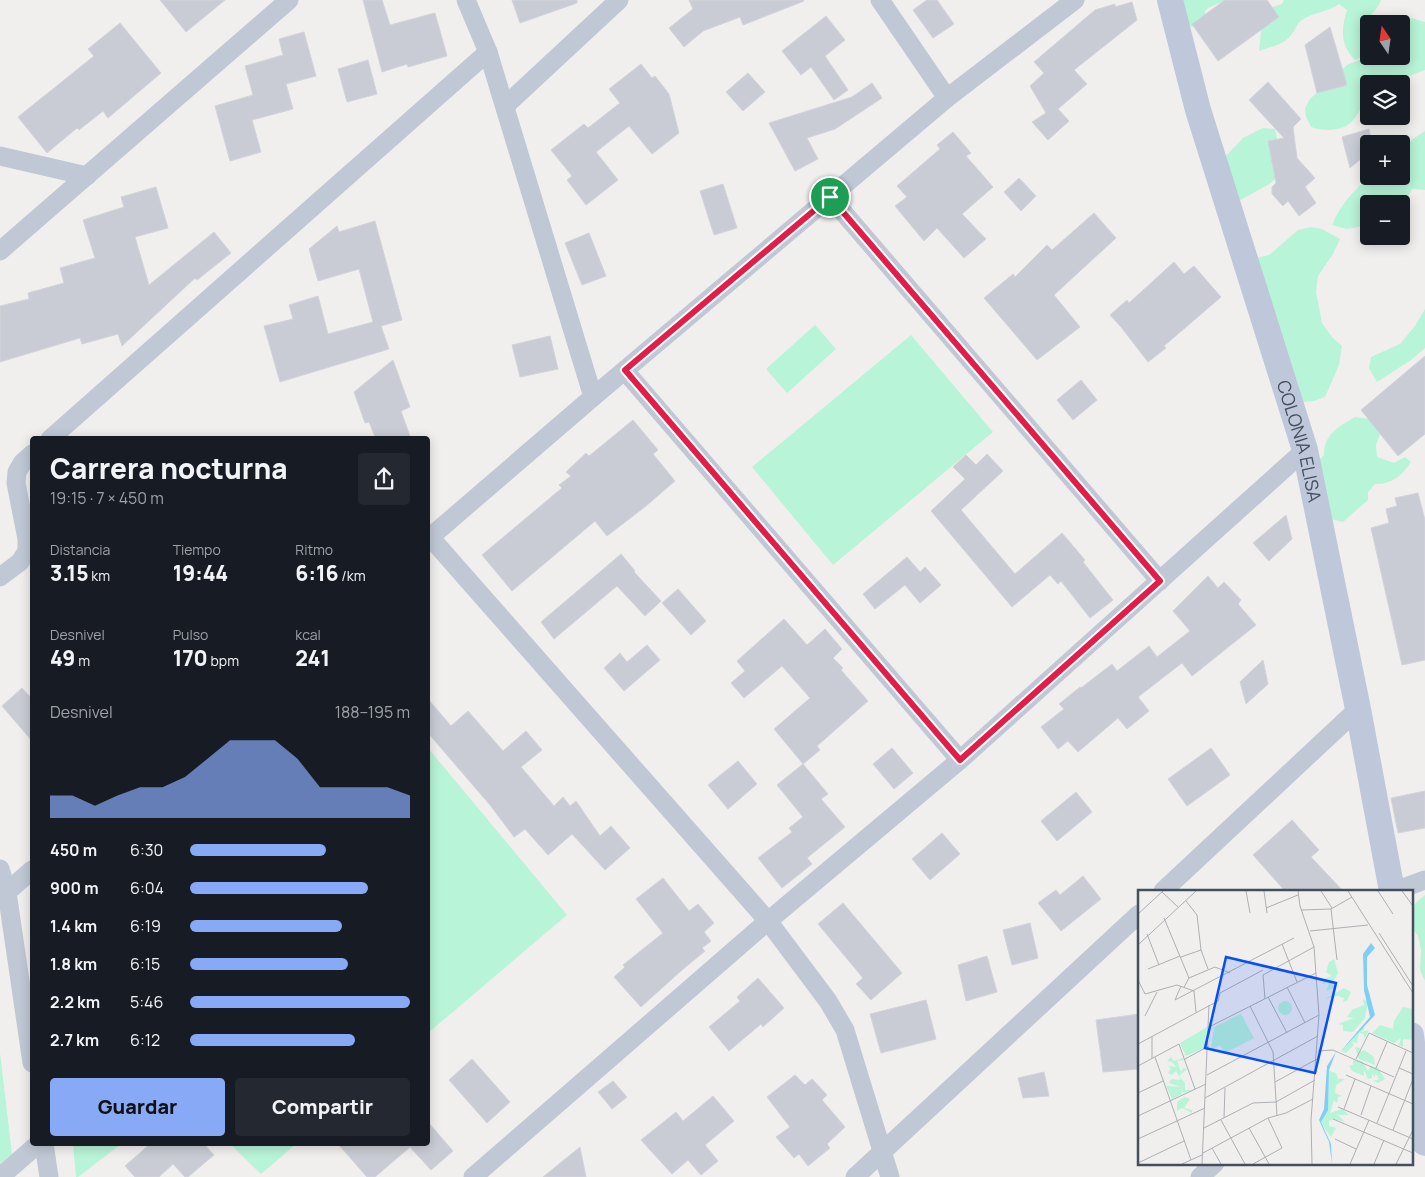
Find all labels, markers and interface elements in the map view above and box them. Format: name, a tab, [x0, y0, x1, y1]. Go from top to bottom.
north arrow	[1360, 15, 1410, 65]
map controls	[1360, 15, 1410, 245]
button: layers	[1360, 75, 1410, 125]
button: +	[1360, 135, 1410, 185]
pin	[809, 176, 851, 218]
icon: arrive	[816, 183, 844, 211]
button: −	[1360, 195, 1410, 245]
street label: COLONIA ELISA	[1272, 377, 1327, 505]
text: Carrera nocturna	[50, 449, 288, 487]
button: share	[358, 453, 410, 505]
text: 19:15 · 7 × 450 m	[50, 487, 164, 509]
text: Distancia	[50, 540, 110, 559]
text: Tiempo	[173, 540, 221, 559]
text: Ritmo	[295, 540, 333, 559]
text: 3.15	[50, 559, 89, 587]
text: 19:44	[173, 559, 228, 587]
text: 6:16	[295, 559, 338, 587]
text: km	[89, 566, 110, 585]
text: /km	[338, 566, 366, 585]
text: Desnivel	[50, 625, 105, 644]
text: Pulso	[173, 625, 208, 644]
text: kcal	[295, 625, 321, 644]
text: 49	[50, 644, 75, 672]
text: 170	[173, 644, 208, 672]
text: 241	[295, 644, 330, 672]
text: m	[75, 651, 90, 670]
text: bpm	[208, 651, 239, 670]
text: Desnivel	[50, 701, 113, 723]
text: 188–195 m	[335, 701, 410, 723]
text: 450 m	[50, 839, 97, 861]
text: 6:30	[130, 839, 163, 861]
text: 900 m	[50, 877, 99, 899]
text: 6:04	[130, 877, 164, 899]
inset map	[1138, 890, 1412, 1164]
text: 1.4 km	[50, 915, 97, 937]
text: 6:19	[130, 915, 161, 937]
text: 1.8 km	[50, 953, 97, 975]
text: 6:15	[130, 953, 160, 975]
text: 2.2 km	[50, 991, 100, 1013]
text: 5:46	[130, 991, 163, 1013]
text: 2.7 km	[50, 1029, 99, 1051]
text: 6:12	[130, 1029, 160, 1051]
button: Guardar	[50, 1078, 225, 1136]
button: Compartir	[235, 1078, 410, 1136]

